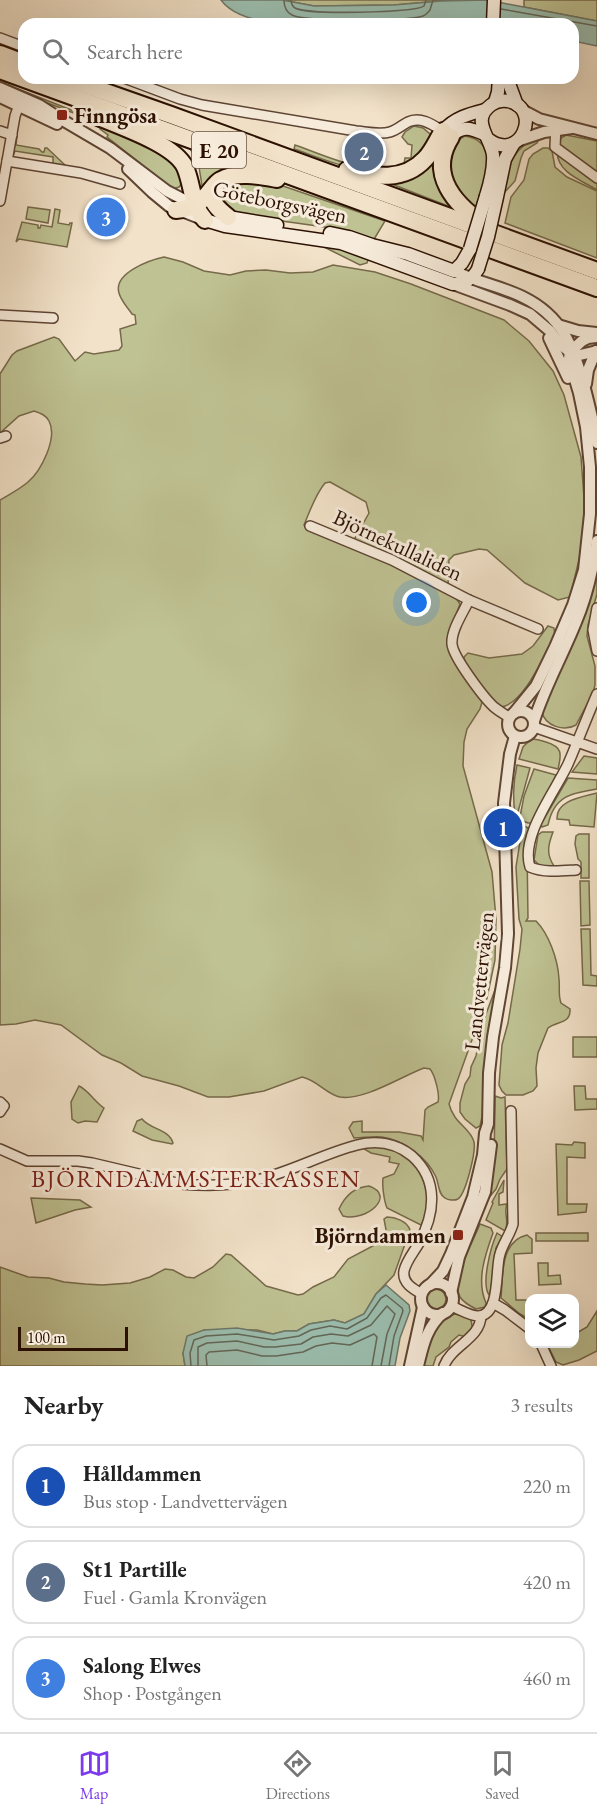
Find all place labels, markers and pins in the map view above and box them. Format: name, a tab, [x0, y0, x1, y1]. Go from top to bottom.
place label: Finngösa	[74, 101, 157, 130]
marker: Finngösa	[55, 108, 69, 122]
pin: 2	[344, 130, 384, 174]
pin: 3	[86, 194, 126, 240]
pin: 1	[484, 806, 522, 850]
place label: Björndammen	[315, 1221, 447, 1250]
marker: Björndammen	[451, 1228, 465, 1242]

